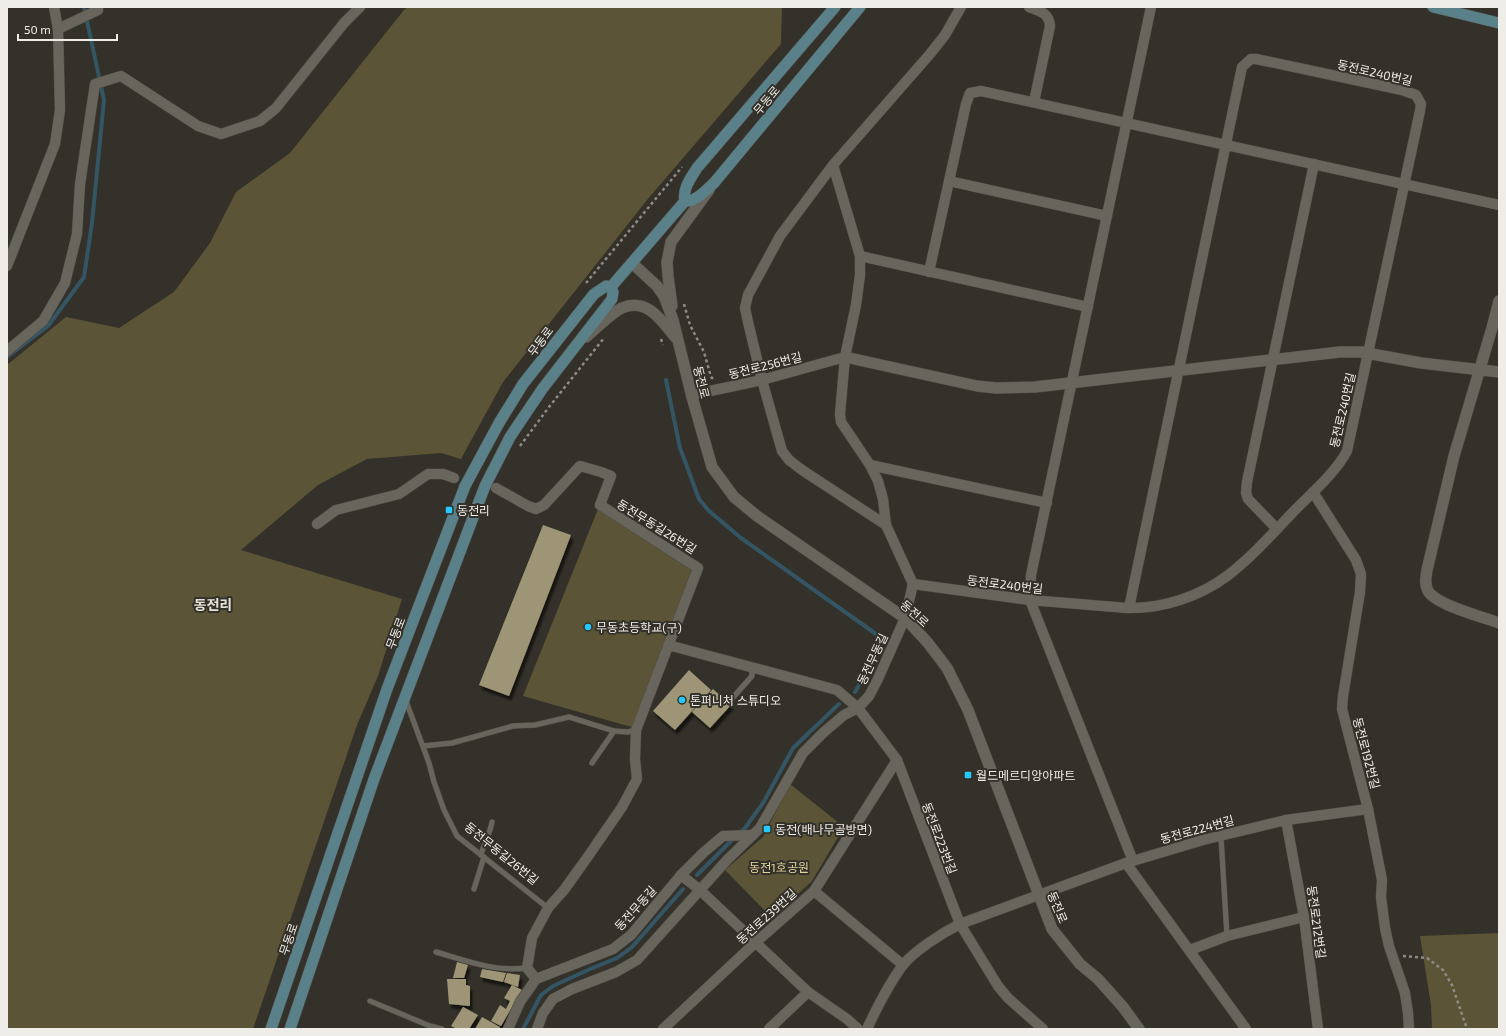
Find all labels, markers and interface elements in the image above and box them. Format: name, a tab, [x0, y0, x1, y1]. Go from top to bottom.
scale bar	[18, 16, 117, 42]
text: 50 m	[24, 22, 51, 36]
street label: 동전로240번길	[1336, 57, 1414, 87]
street label: 무동로	[750, 83, 782, 117]
street label: 무동로	[524, 324, 556, 358]
street label: 동전로256번길	[727, 349, 803, 381]
street label: 동전로	[691, 364, 713, 400]
street label: 동전로240번길	[1327, 371, 1357, 449]
street label: 동전무동길26번길	[615, 496, 699, 556]
place label: 동전리	[457, 503, 490, 517]
marker: 동전리	[444, 505, 454, 515]
street label: 동전로240번길	[966, 572, 1044, 596]
district label: 동전리	[194, 596, 232, 613]
street label: 동전로	[898, 597, 932, 629]
street label: 무동로	[383, 615, 407, 651]
place label: 무동초등학교(구)	[596, 620, 682, 634]
marker: 무동초등학교(구)	[583, 622, 593, 632]
street label: 동전무동길	[854, 631, 890, 687]
place label: 톤퍼니처 스튜디오	[690, 693, 781, 707]
marker: 톤퍼니처 스튜디오	[677, 695, 687, 705]
street label: 동전로192번길	[1351, 716, 1383, 790]
place label: 월드메르디앙아파트	[976, 768, 1075, 782]
marker: 월드메르디앙아파트	[963, 770, 973, 780]
street label: 동전로223번길	[920, 800, 960, 876]
street label: 동전로224번길	[1158, 812, 1236, 846]
street label: 동전무동길26번길	[462, 819, 542, 887]
place label: 동전(배나무골방면)	[775, 822, 872, 836]
marker: 동전(배나무골방면)	[762, 824, 772, 834]
park label: 동전1호공원	[749, 860, 809, 874]
street label: 동전무동길	[611, 883, 659, 933]
street label: 동전로212번길	[1305, 885, 1329, 959]
street label: 동전로239번길	[733, 886, 799, 946]
street label: 동전로	[1045, 889, 1071, 925]
street label: 무동로	[276, 921, 300, 957]

